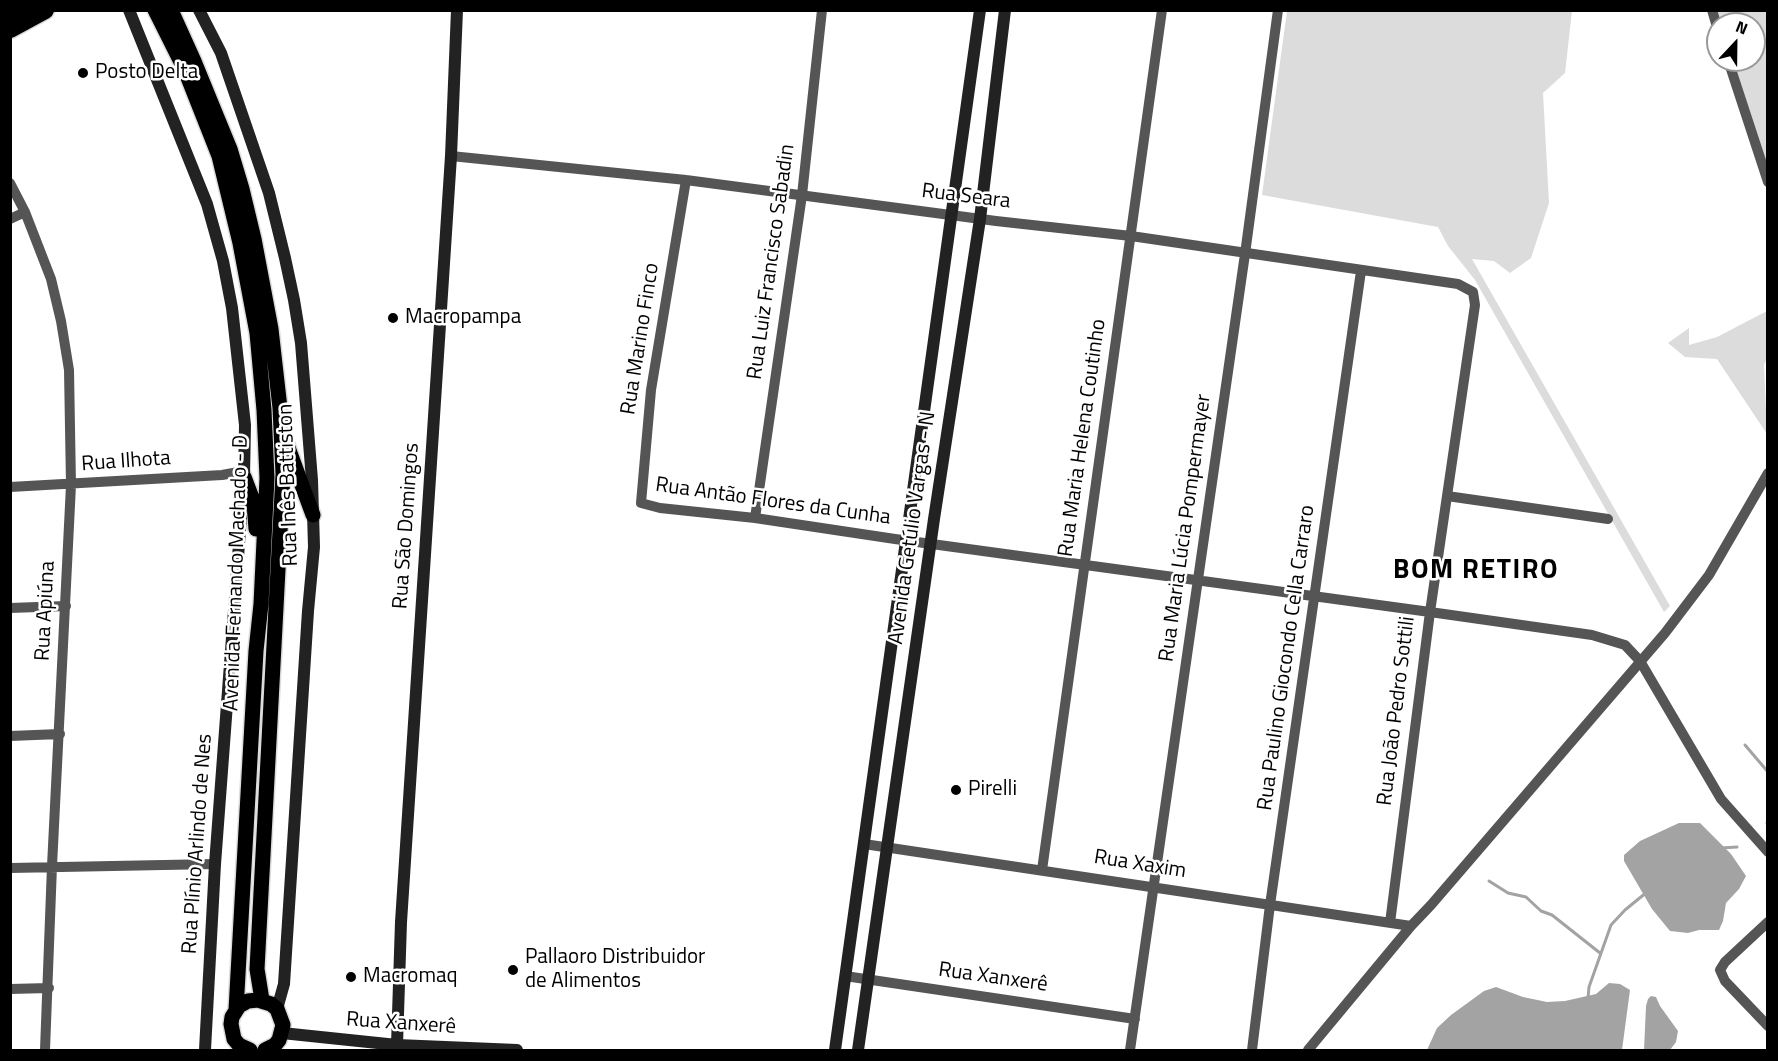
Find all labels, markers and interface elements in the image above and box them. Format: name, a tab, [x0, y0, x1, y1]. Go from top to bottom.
north arrow	[1706, 12, 1766, 72]
text: N	[1732, 14, 1752, 40]
place label: Posto Delta	[95, 60, 198, 86]
marker: Posto Delta	[76, 66, 90, 80]
street label: Rua Luiz Francisco Sabadin	[743, 143, 801, 381]
street label: Rua Seara	[920, 179, 1012, 215]
street label: Rua Marino Finco	[617, 261, 665, 417]
place label: Macropampa	[405, 305, 521, 331]
marker: Macropampa	[386, 311, 400, 325]
street label: Rua Maria Helena Coutinho	[1054, 317, 1112, 559]
street label: Rua Maria Lúcia Pompermayer	[1155, 393, 1217, 663]
street label: Rua Inês Battiston	[274, 403, 304, 567]
street label: Avenida Getúlio Vargas - N	[884, 410, 942, 646]
street label: Avenida Fernando Machado - D	[220, 434, 254, 712]
street label: Rua São Domingos	[389, 442, 425, 610]
street label: Rua Ilhota	[81, 446, 171, 478]
street label: Rua Antão Flores da Cunha	[654, 473, 892, 531]
street label: Rua Paulino Giocondo Cella Carraro	[1253, 504, 1321, 812]
district label: BOM RETIRO	[1393, 555, 1559, 587]
street label: Rua Apiúna	[31, 560, 61, 662]
street label: Rua João Pedro Sottili	[1373, 615, 1421, 807]
street label: Rua Plínio Arlindo de Nes	[178, 733, 218, 955]
place label: Pirelli	[968, 777, 1017, 803]
marker: Pirelli	[949, 783, 963, 797]
street label: Rua Xaxim	[1092, 845, 1188, 885]
place label: Pallaoro Distribuidor de Alimentos	[525, 945, 705, 995]
street label: Rua Xanxerê	[937, 958, 1049, 998]
marker: Pallaoro Distribuidor de Alimentos	[506, 963, 520, 977]
place label: Macromaq	[363, 964, 458, 990]
marker: Macromaq	[344, 970, 358, 984]
street label: Rua Xanxerê	[345, 1008, 457, 1040]

